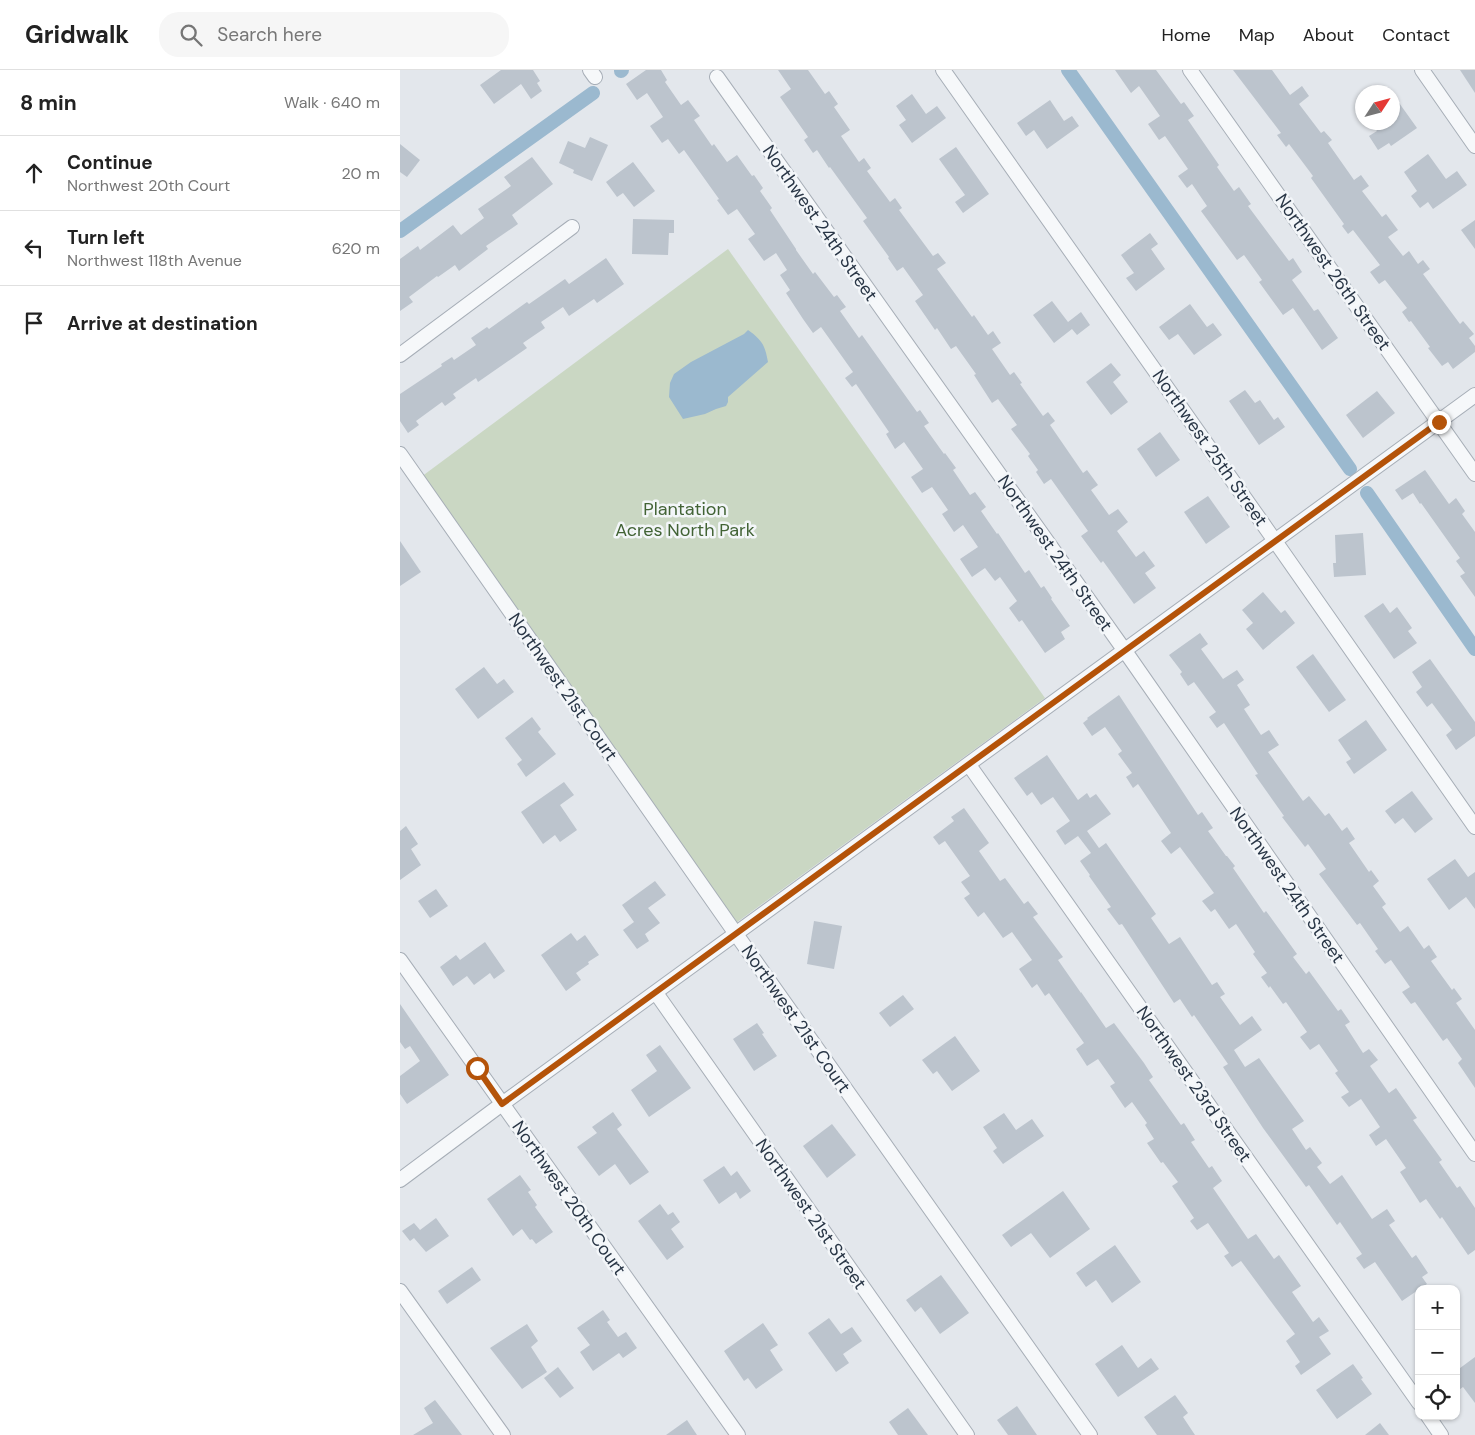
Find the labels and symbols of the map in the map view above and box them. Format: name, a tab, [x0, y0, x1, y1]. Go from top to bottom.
north arrow	[1355, 85, 1400, 130]
street label: Northwest 24th Street	[757, 140, 883, 306]
street label: Northwest 26th Street	[1270, 189, 1396, 355]
street label: Northwest 25th Street	[1147, 365, 1273, 531]
route end	[1428, 411, 1451, 434]
street label: Northwest 24th Street	[992, 470, 1118, 636]
park label: Plantation Acres North Park	[615, 497, 755, 542]
street label: Northwest 21st Court	[503, 608, 623, 766]
street label: Northwest 24th Street	[1224, 802, 1350, 968]
street label: Northwest 21st Court	[736, 940, 856, 1098]
street label: Northwest 23rd Street	[1131, 1001, 1257, 1167]
route start	[466, 1057, 489, 1080]
street label: Northwest 20th Court	[507, 1116, 631, 1280]
street label: Northwest 21st Street	[750, 1134, 872, 1294]

